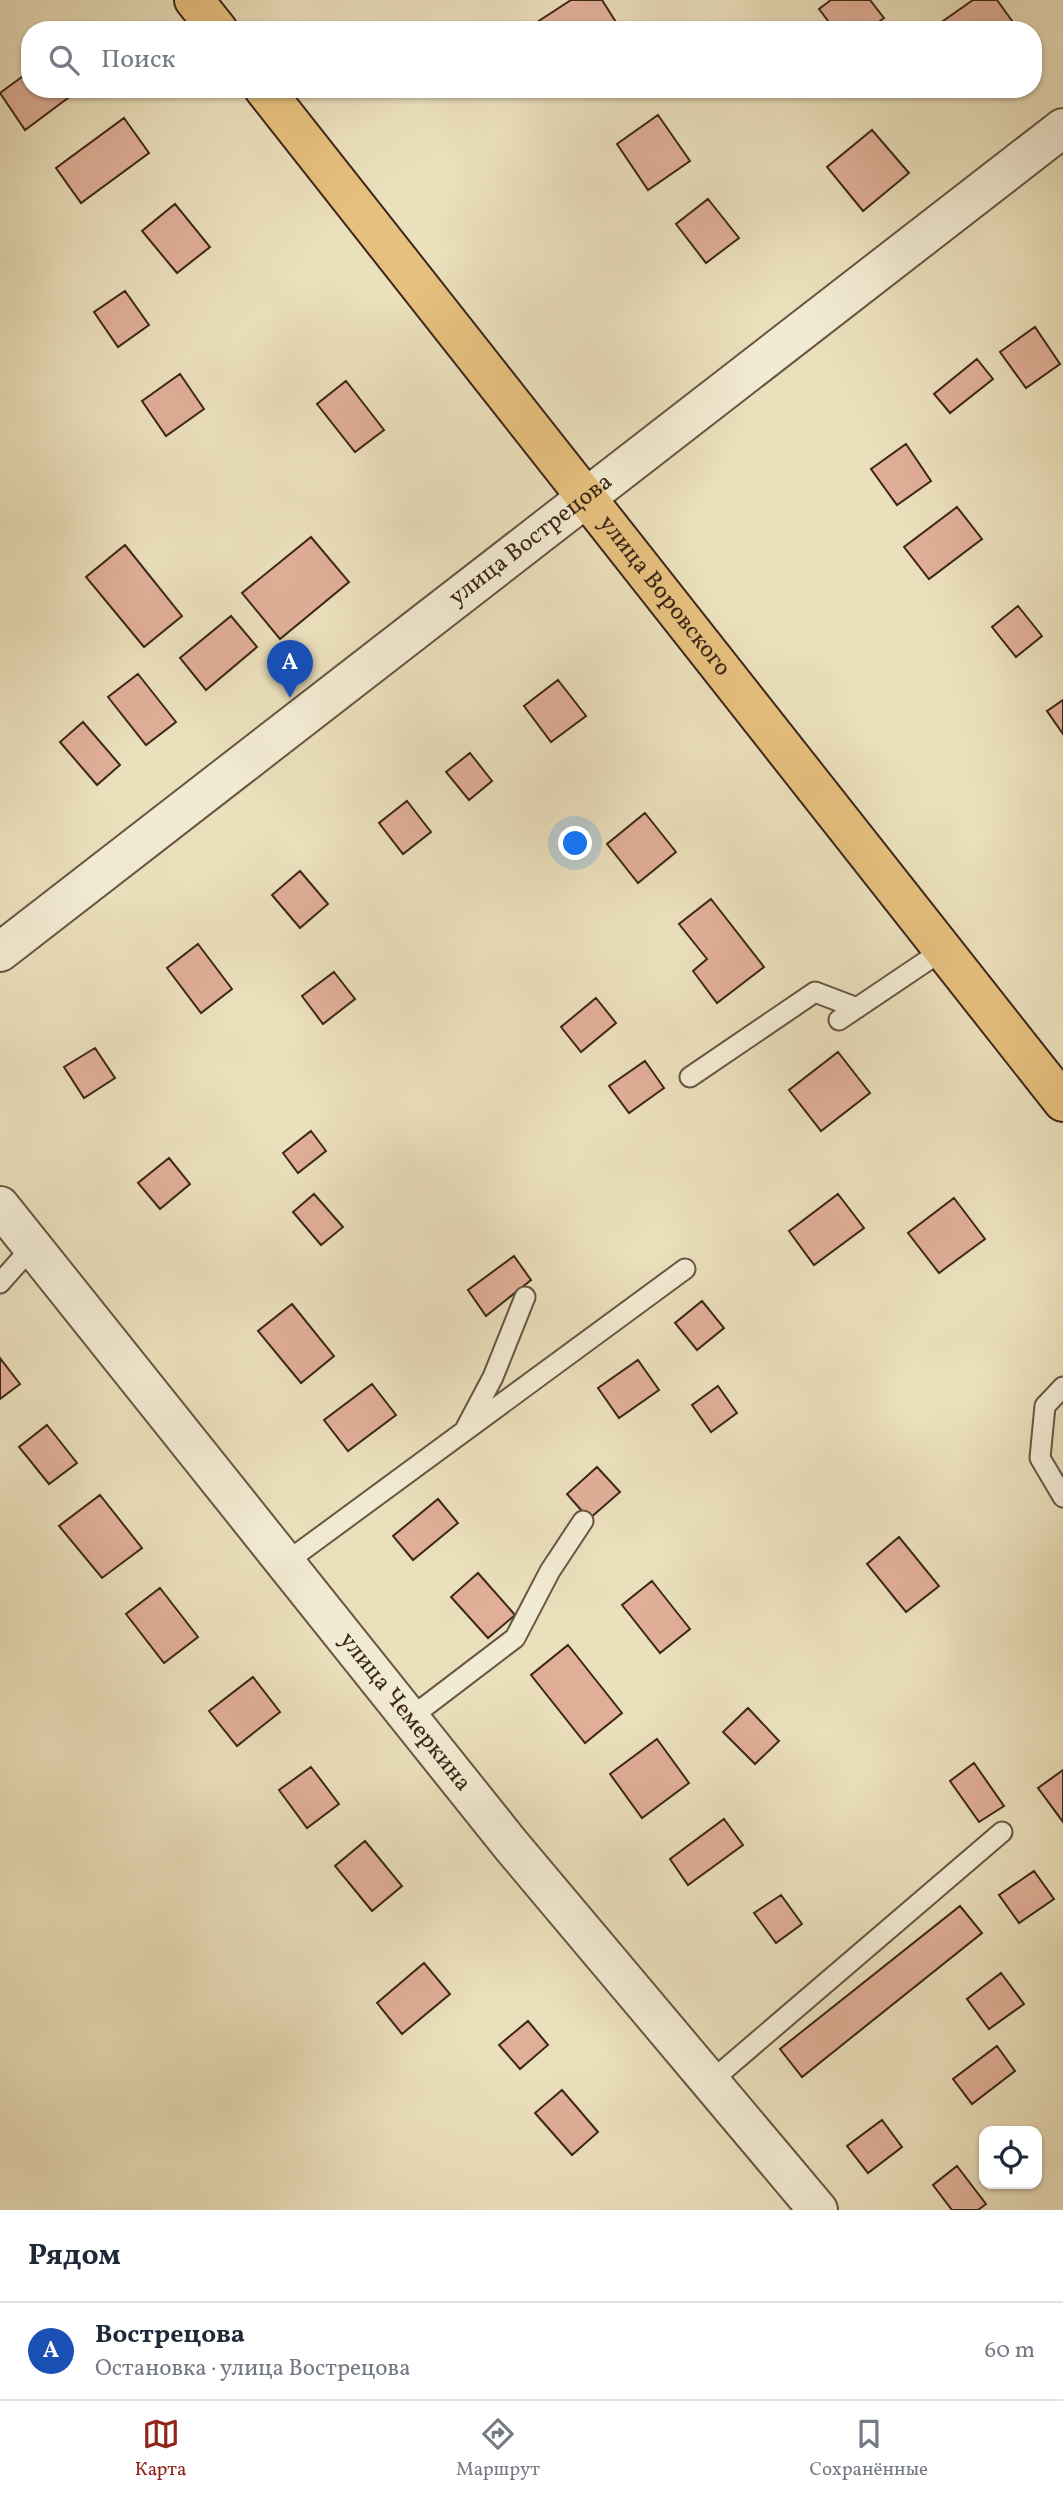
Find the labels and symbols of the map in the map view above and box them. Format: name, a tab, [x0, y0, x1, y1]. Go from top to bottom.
street label: улица Вострецова	[442, 466, 620, 615]
street label: улица Воровского	[590, 508, 738, 684]
pin: A	[267, 640, 313, 698]
your location	[558, 826, 592, 860]
street label: улица Чемеркина	[330, 1625, 479, 1799]

